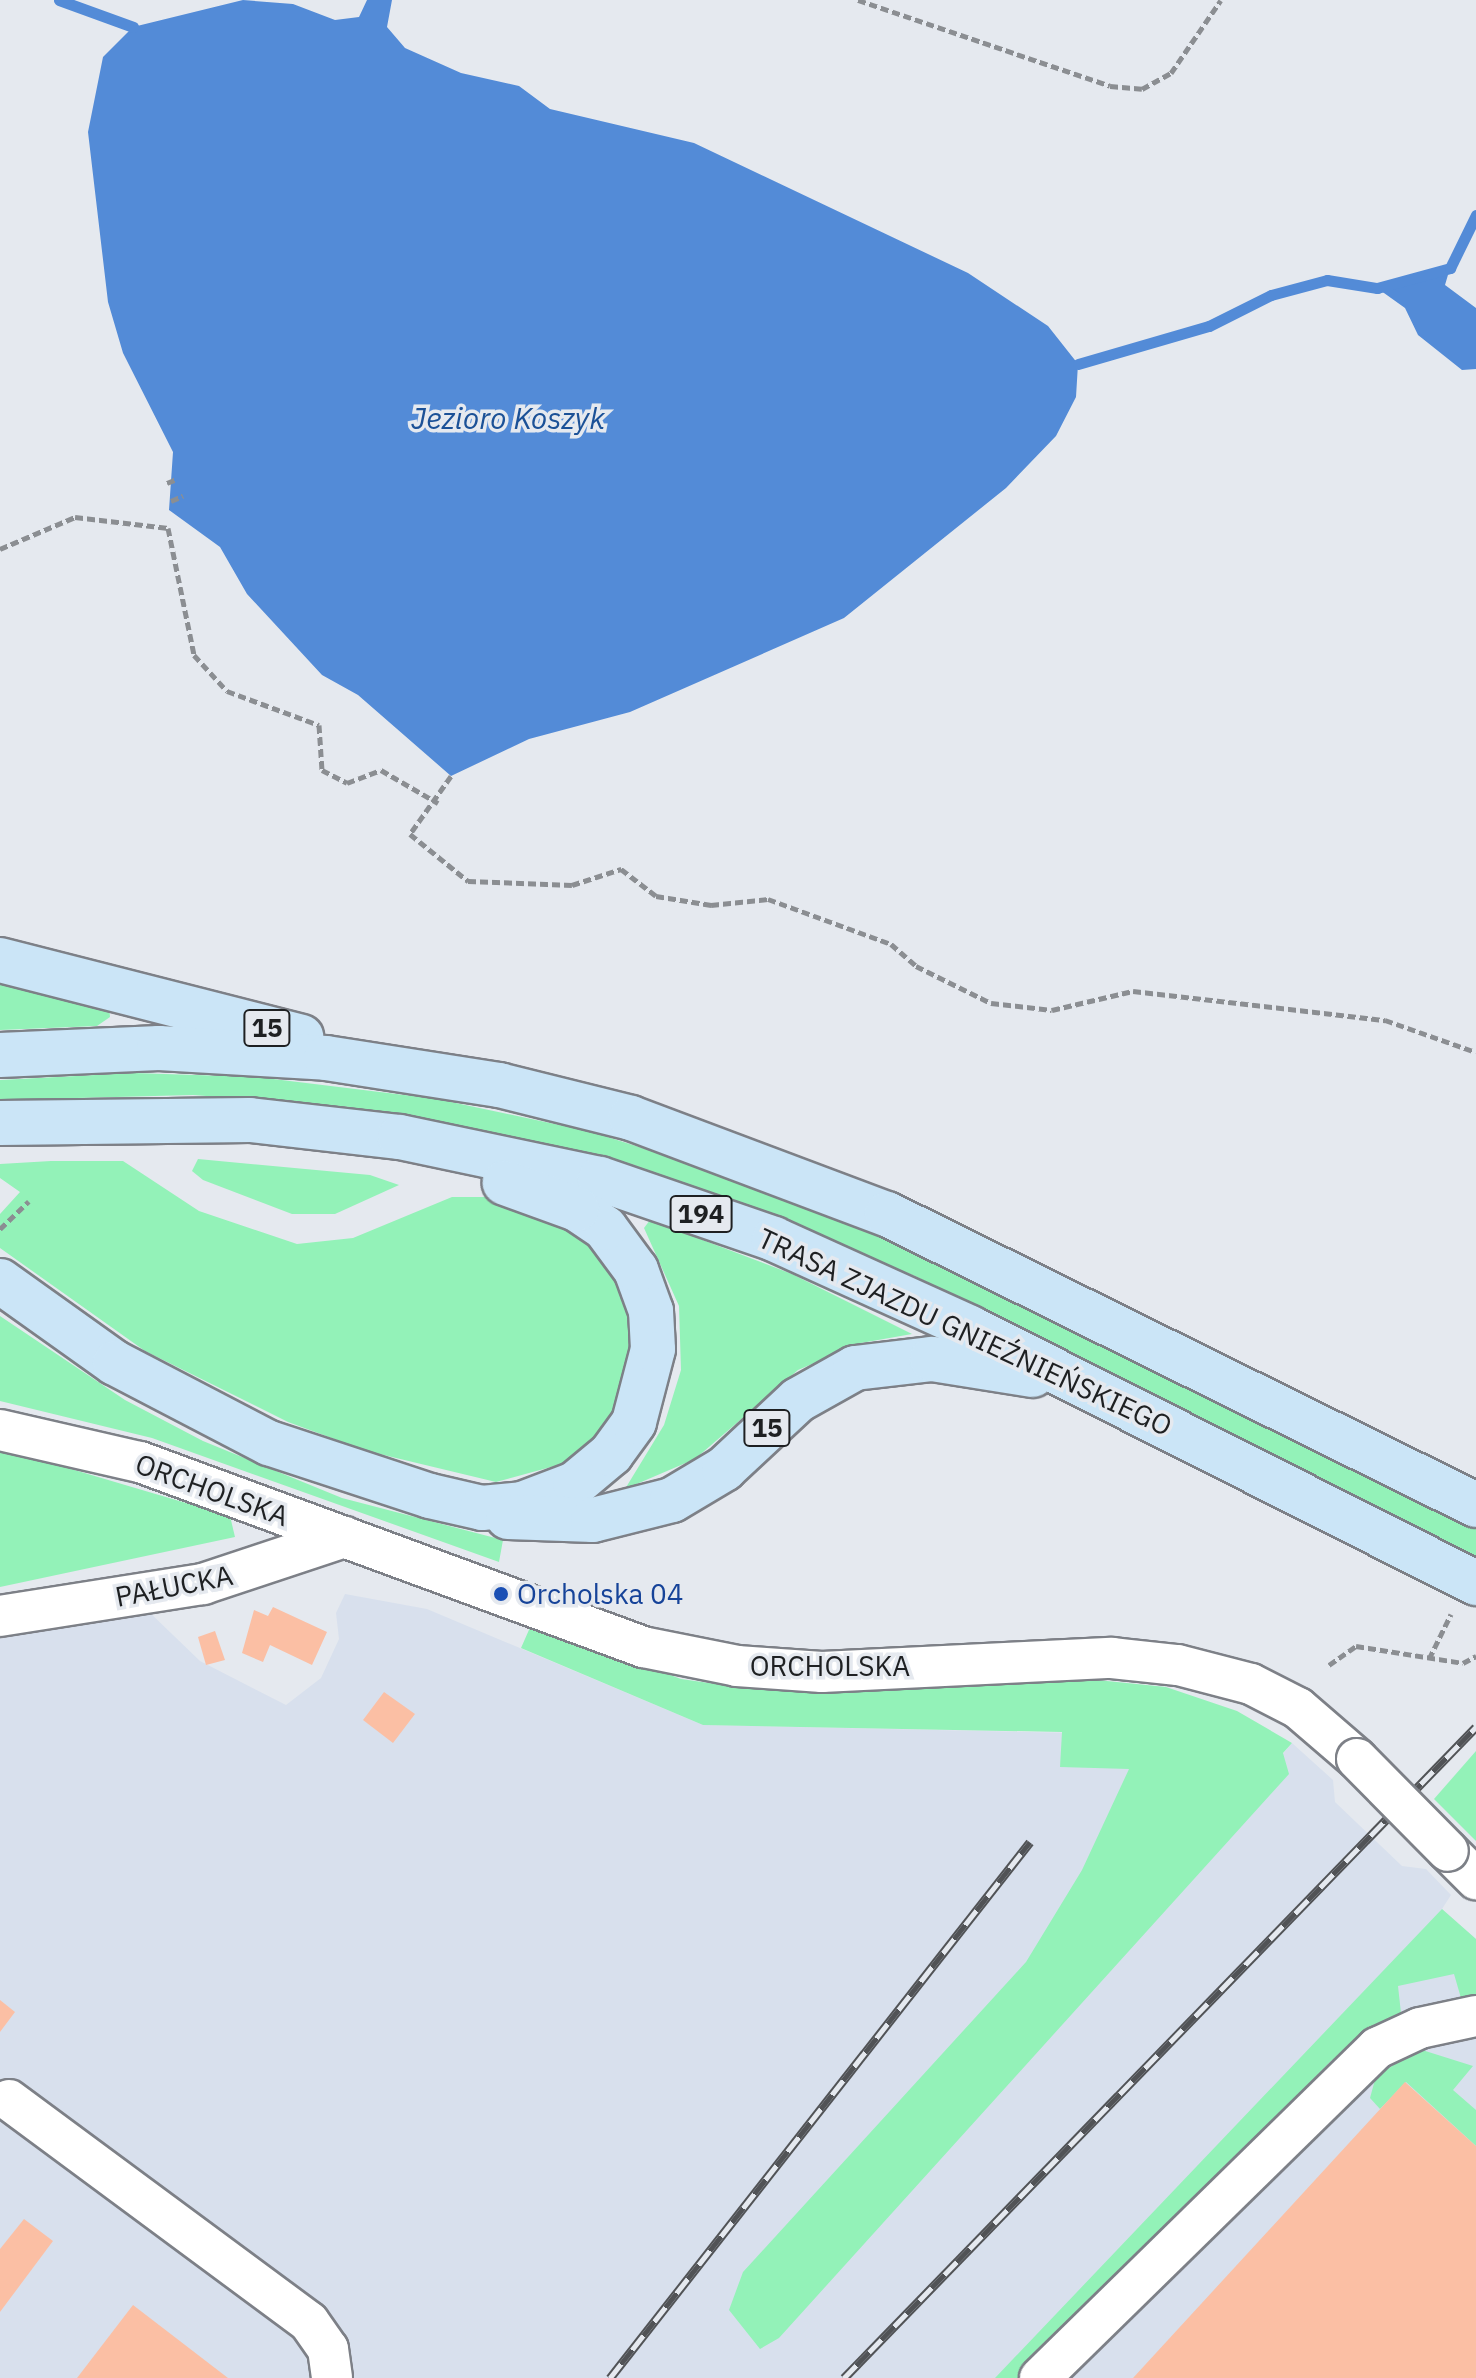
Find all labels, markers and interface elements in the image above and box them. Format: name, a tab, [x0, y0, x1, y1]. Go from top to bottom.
water label: Jezioro Koszyk	[411, 400, 605, 436]
road number: 15	[243, 1006, 291, 1050]
road number: 194	[669, 1192, 733, 1236]
street label: TRASA ZJAZDU GNIEŹNIEŃSKIEGO	[753, 1221, 1177, 1443]
road number: 15	[743, 1406, 791, 1450]
street label: ORCHOLSKA	[131, 1447, 293, 1533]
street label: PAŁUCKA	[112, 1558, 236, 1614]
place label: Orcholska 04	[517, 1577, 684, 1611]
marker: Orcholska 04	[492, 1585, 510, 1603]
street label: ORCHOLSKA	[750, 1649, 910, 1683]

